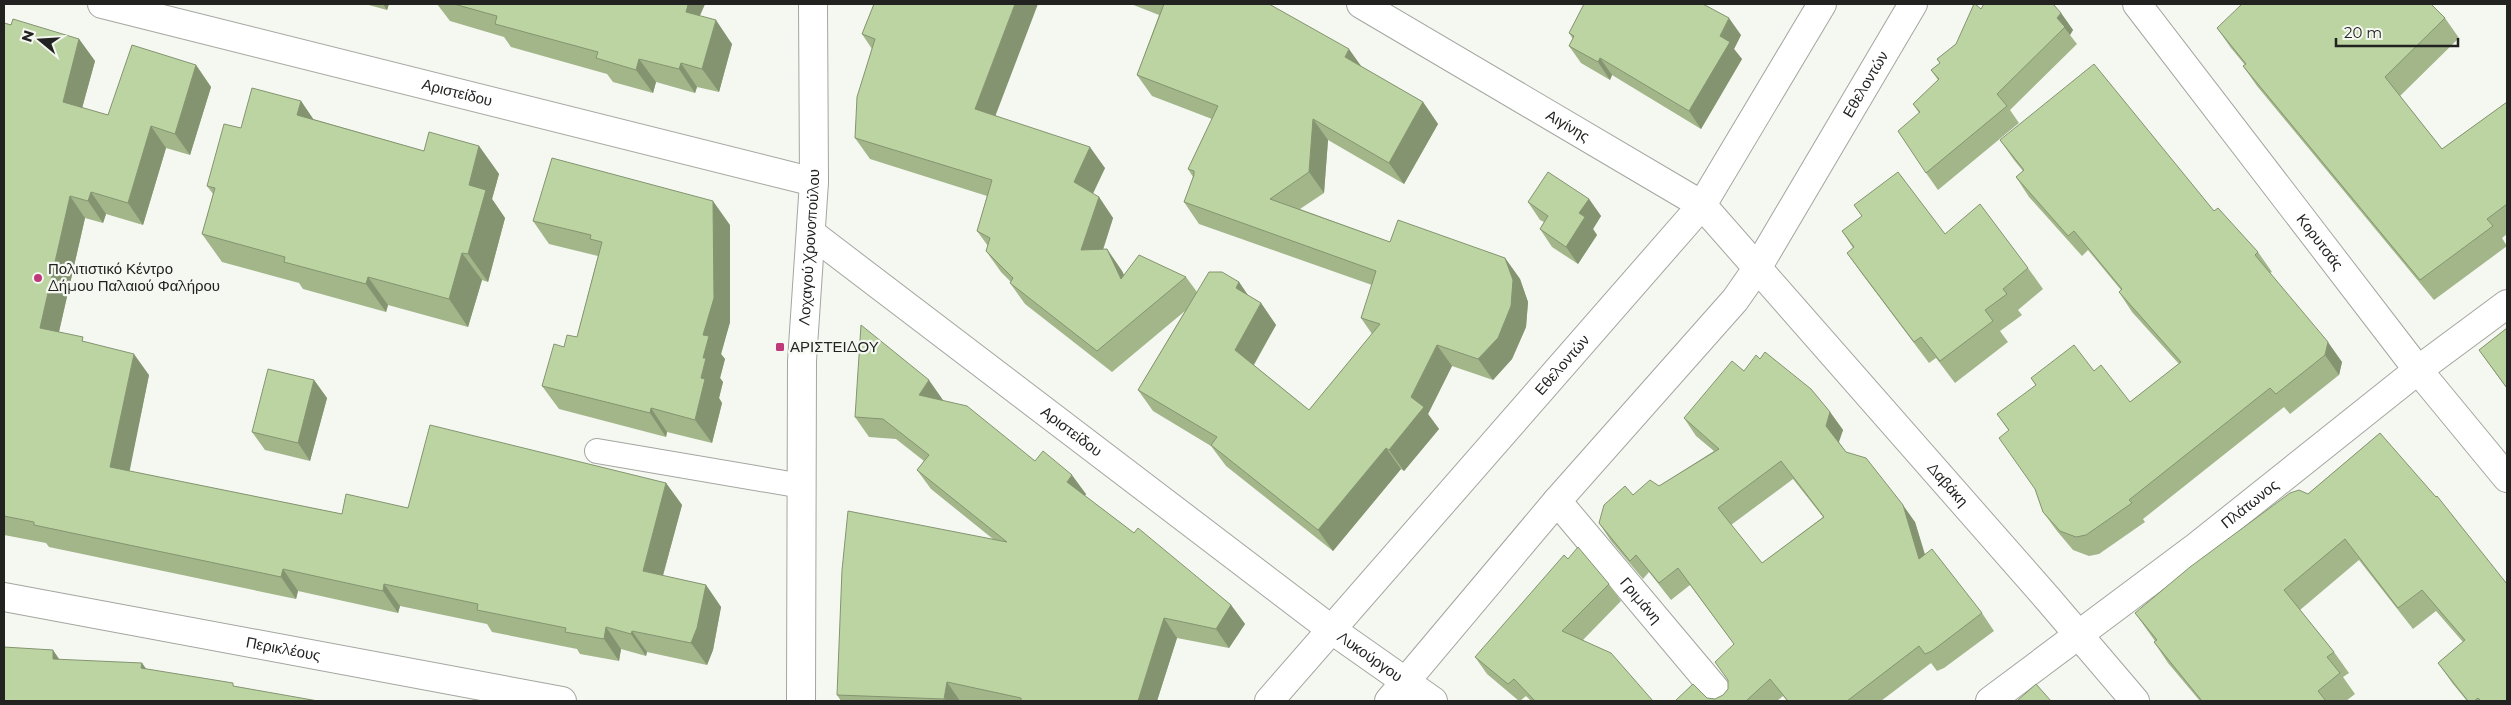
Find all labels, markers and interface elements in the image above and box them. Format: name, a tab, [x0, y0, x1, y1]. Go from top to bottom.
north arrow	[15, 15, 65, 65]
scale bar	[2336, 15, 2458, 47]
text: 20 m	[2344, 23, 2382, 42]
text: N	[17, 28, 38, 44]
street label: Εθελοντών	[1838, 47, 1892, 121]
street label: Αριστείδου	[420, 74, 494, 110]
street label: Αιγίνης	[1543, 105, 1593, 146]
street label: Λοχαγού Χρονοπούλου	[794, 169, 823, 326]
street label: Κορυτσάς	[2293, 210, 2348, 274]
place label: Πολιτιστικό Κέντρο Δήμου Παλαιού Φαλήρου	[48, 259, 220, 295]
marker: Πολιτιστικό Κέντρο Δήμου Παλαιού Φαλήρου	[32, 272, 44, 284]
street label: Εθελοντών	[1530, 331, 1593, 399]
place label: ΑΡΙΣΤΕΙΔΟΥ	[790, 337, 879, 356]
marker: ΑΡΙΣΤΕΙΔΟΥ	[774, 341, 786, 353]
street label: Αριστείδου	[1037, 402, 1106, 460]
street label: Δαβάκη	[1923, 458, 1972, 510]
street label: Πλάτωνος	[2217, 475, 2282, 532]
street label: Γριμάνη	[1616, 573, 1666, 627]
street label: Λυκούργου	[1334, 627, 1406, 686]
street label: Περικλέους	[244, 632, 322, 665]

